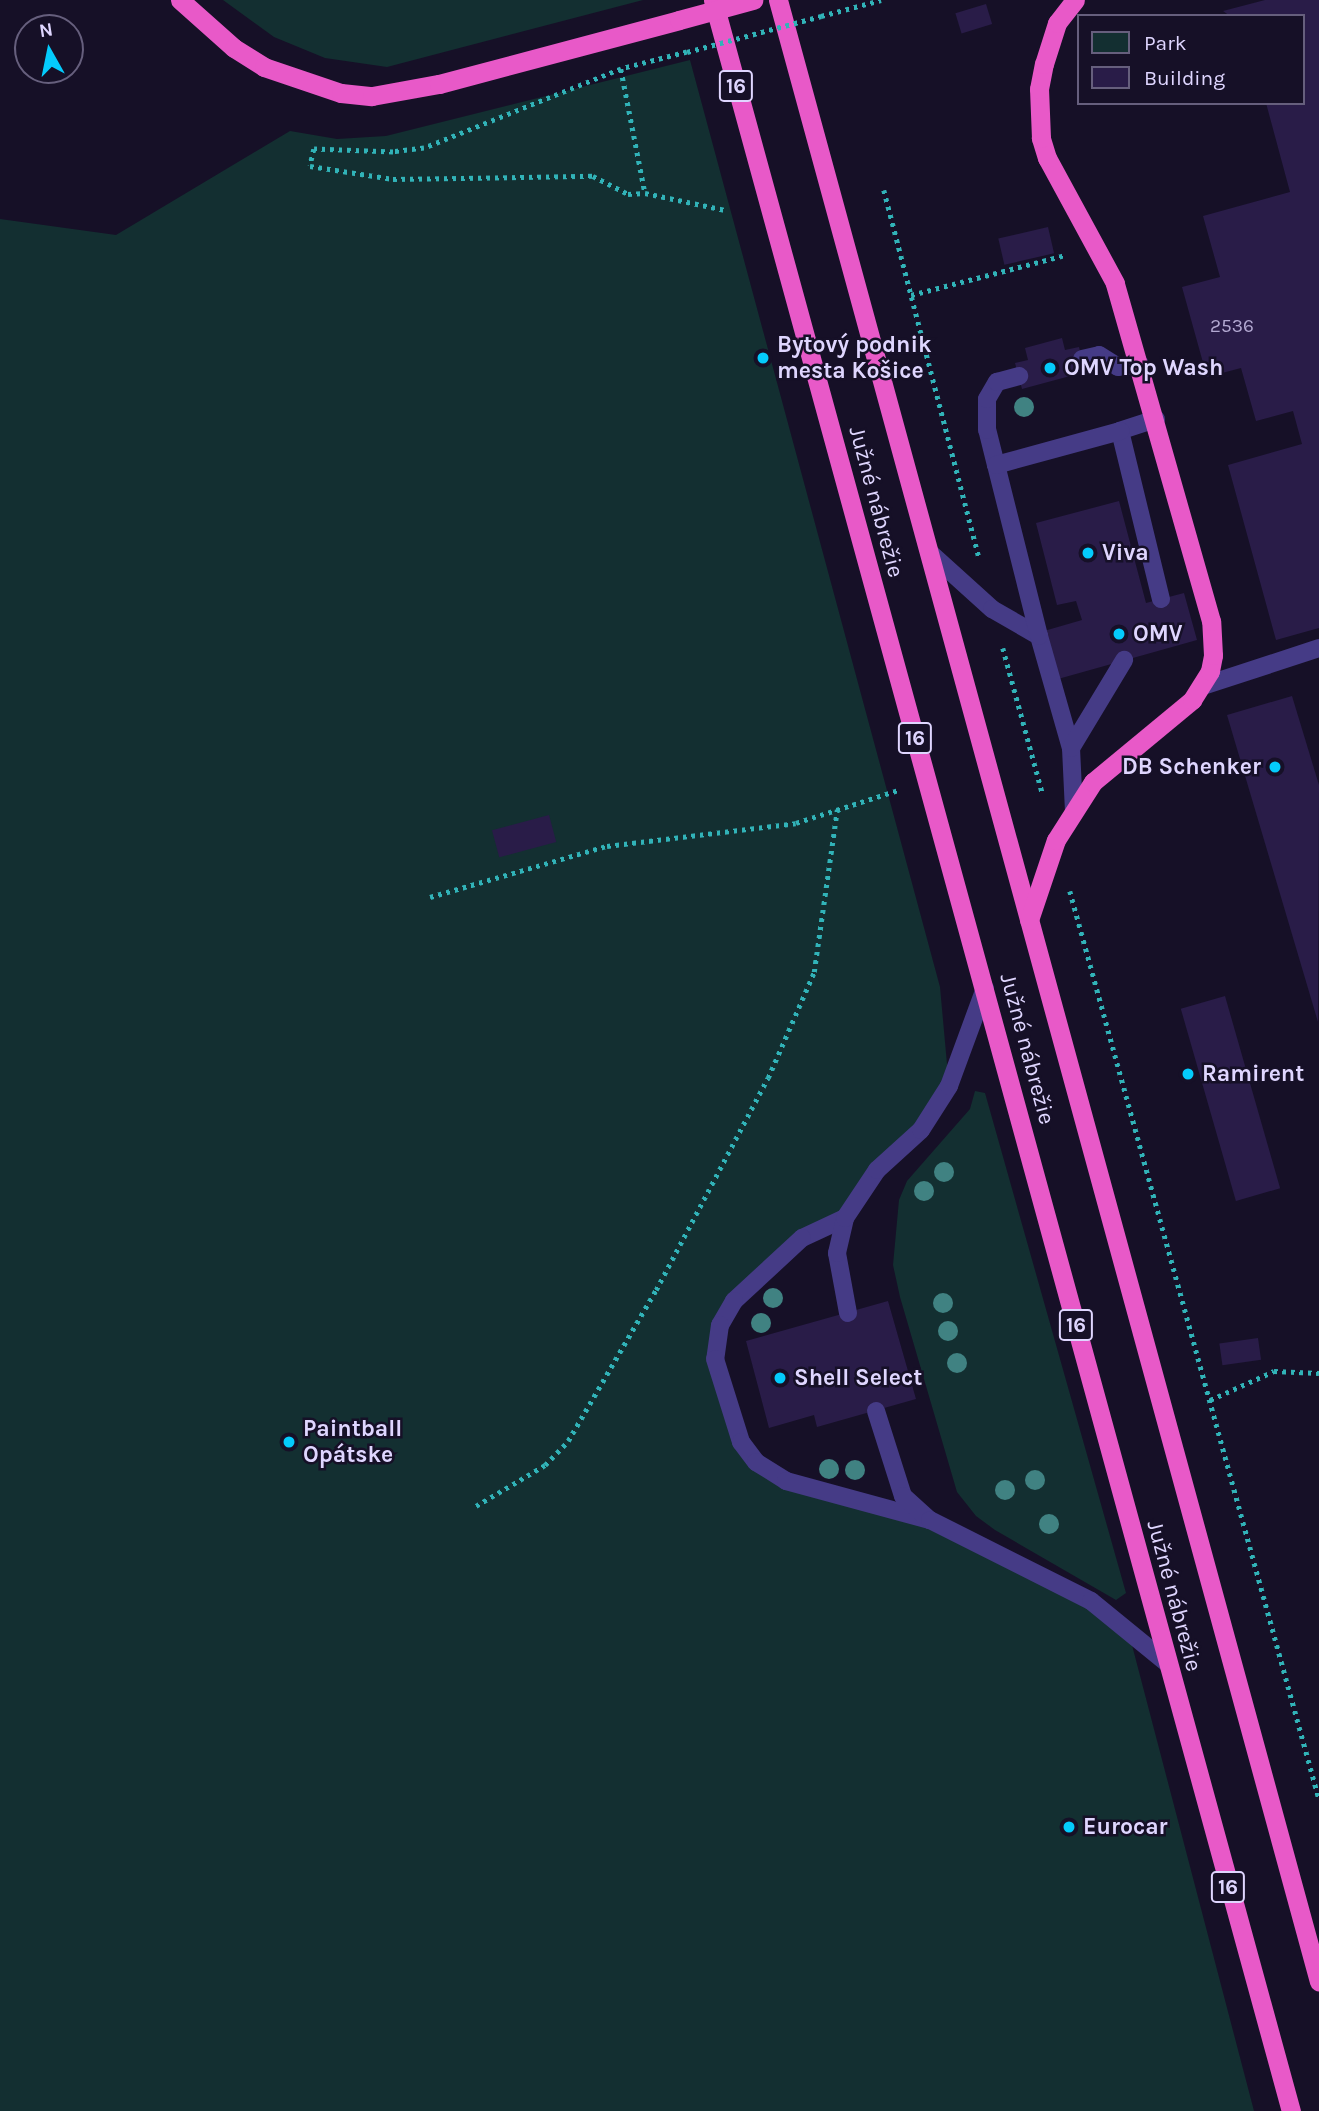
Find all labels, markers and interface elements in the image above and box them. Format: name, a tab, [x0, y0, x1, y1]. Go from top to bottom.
north arrow	[14, 14, 84, 84]
legend	[1078, 14, 1305, 105]
text: N	[38, 18, 54, 42]
text: Park	[1144, 31, 1187, 55]
text: Building	[1144, 66, 1225, 90]
road number: 16	[718, 68, 754, 104]
house number: 2536	[1210, 316, 1254, 338]
place label: Bytový podnik mesta Košice	[777, 331, 932, 385]
marker: Bytový podnik mesta Košice	[755, 350, 771, 366]
place label: OMV Top Wash	[1064, 354, 1223, 382]
marker: OMV Top Wash	[1042, 360, 1058, 376]
street label: Južné nábrežie	[843, 423, 909, 581]
place label: Viva	[1102, 539, 1149, 567]
marker: Viva	[1080, 545, 1096, 561]
place label: OMV	[1133, 620, 1183, 648]
marker: OMV	[1111, 626, 1127, 642]
road number: 16	[898, 720, 932, 756]
place label: DB Schenker	[1122, 753, 1261, 781]
marker: DB Schenker	[1267, 759, 1283, 775]
street label: Južné nábrežie	[994, 970, 1060, 1128]
place label: Ramirent	[1202, 1060, 1304, 1088]
marker: Ramirent	[1180, 1066, 1196, 1082]
road number: 16	[1058, 1308, 1094, 1342]
place label: Shell Select	[794, 1364, 922, 1392]
marker: Shell Select	[772, 1370, 788, 1386]
place label: Paintball Opátske	[303, 1415, 402, 1469]
marker: Paintball Opátske	[281, 1434, 297, 1450]
street label: Južné nábrežie	[1141, 1517, 1207, 1675]
place label: Eurocar	[1083, 1813, 1168, 1841]
marker: Eurocar	[1061, 1819, 1077, 1835]
road number: 16	[1210, 1870, 1246, 1904]

